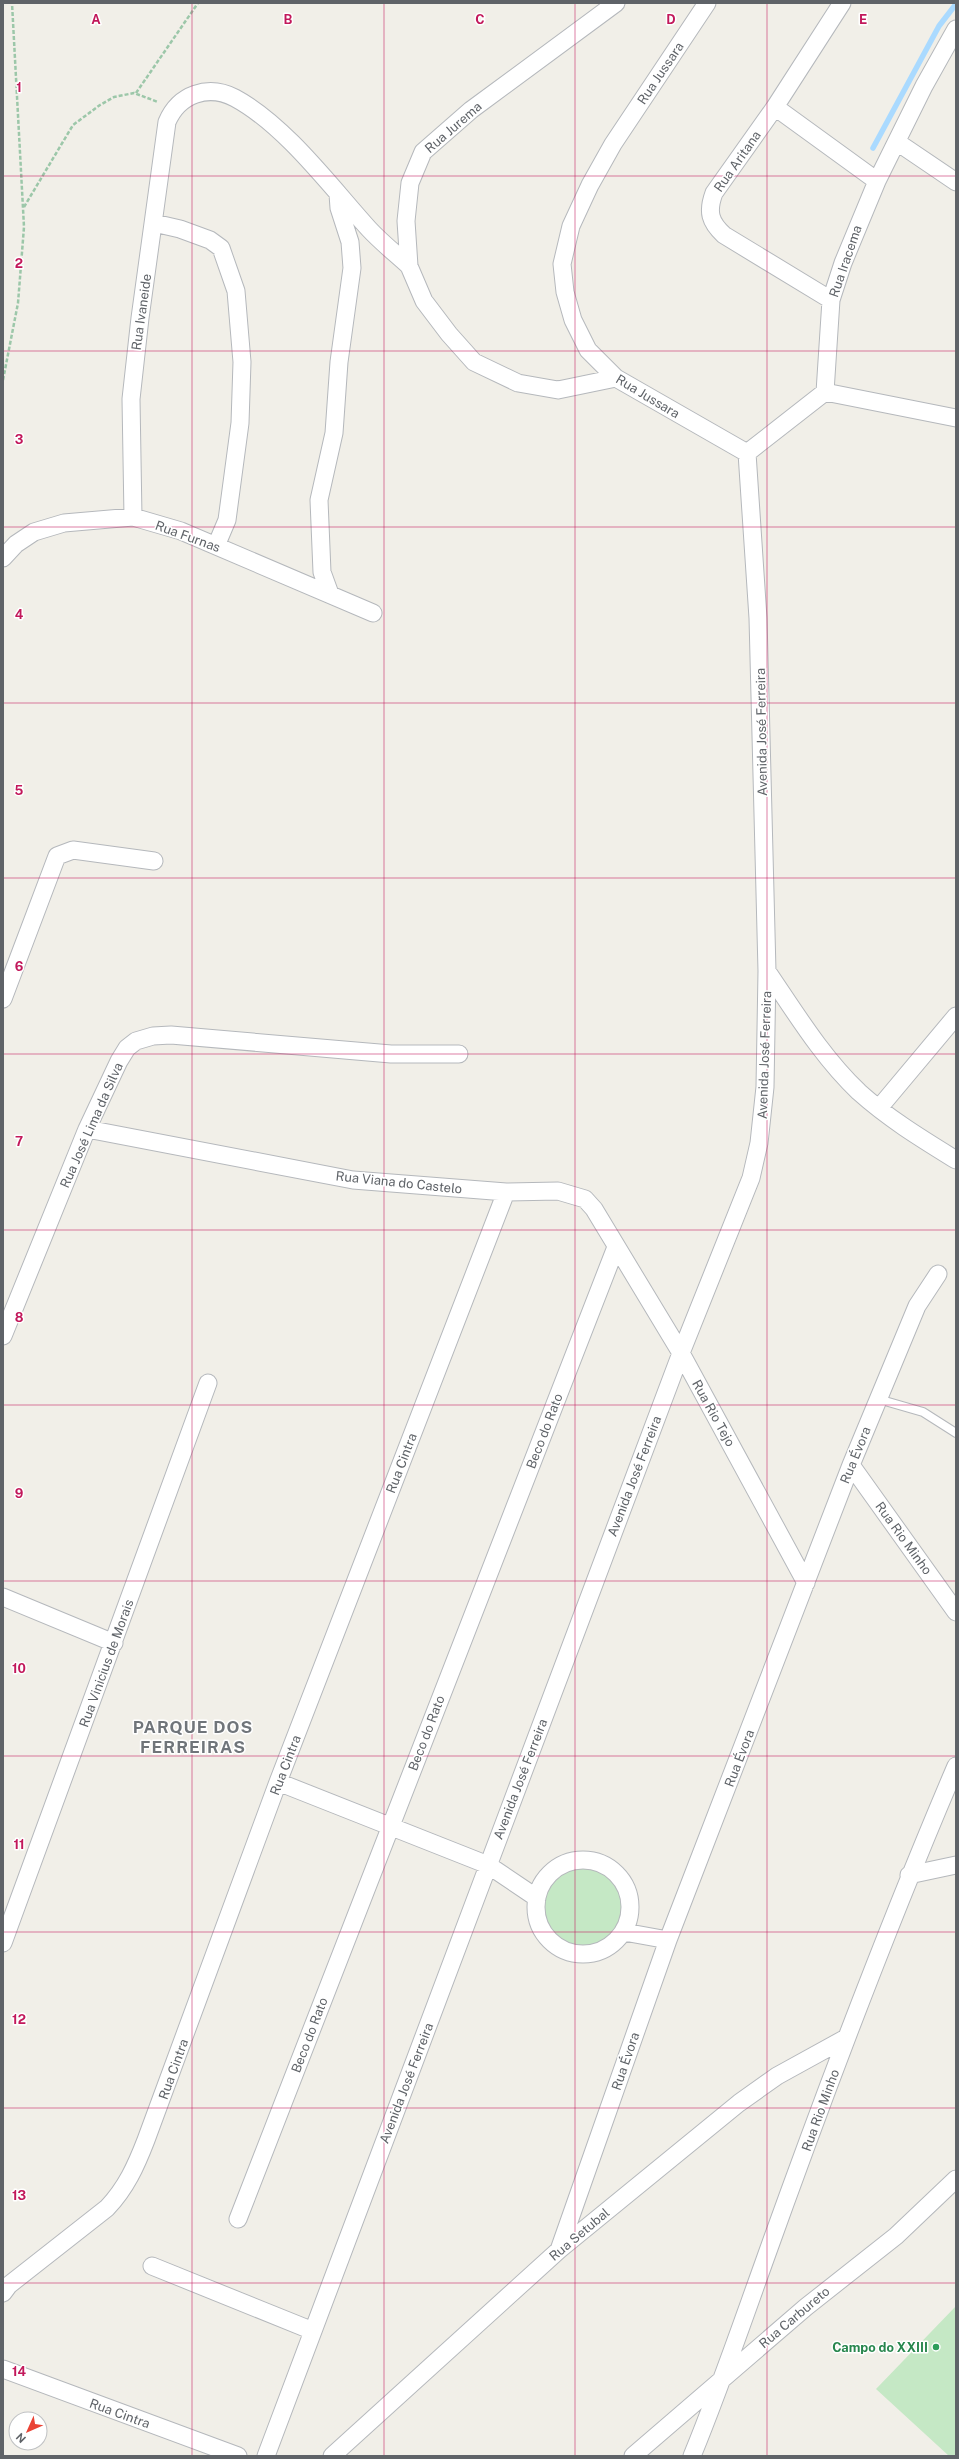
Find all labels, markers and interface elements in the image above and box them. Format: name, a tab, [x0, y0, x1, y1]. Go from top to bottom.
text: A	[91, 12, 101, 27]
text: B	[284, 12, 293, 27]
text: C	[475, 12, 485, 27]
text: D	[666, 12, 676, 27]
text: E	[859, 12, 867, 27]
street label: Rua Jussara	[634, 39, 687, 107]
text: 1	[16, 80, 22, 95]
street label: Rua Jurema	[422, 99, 485, 156]
street label: Rua Aritana	[711, 128, 764, 195]
street label: Rua Iracema	[826, 223, 865, 299]
text: 2	[15, 256, 23, 271]
street label: Rua Ivaneide	[129, 273, 154, 351]
street label: Rua Jussara	[613, 372, 682, 421]
text: 3	[15, 432, 24, 447]
street label: Rua Furnas	[153, 518, 222, 555]
text: 4	[15, 607, 24, 622]
street label: Avenida José Ferreira	[753, 668, 770, 796]
text: 5	[15, 783, 24, 798]
text: 6	[15, 959, 24, 974]
street label: Avenida José Ferreira	[755, 991, 774, 1119]
street label: Rua José Lima da Silva	[57, 1060, 126, 1190]
text: 7	[15, 1134, 23, 1149]
street label: Rua Viana do Castelo	[335, 1168, 463, 1197]
text: 8	[15, 1310, 24, 1325]
street label: Rua Rio Tejo	[689, 1377, 738, 1449]
street label: Beco do Rato	[523, 1391, 566, 1471]
street label: Avenida José Ferreira	[605, 1414, 664, 1539]
street label: Rua Évora	[836, 1424, 874, 1486]
street label: Rua Cintra	[383, 1431, 420, 1495]
text: 9	[15, 1486, 23, 1501]
street label: Rua Rio Minho	[872, 1499, 935, 1578]
street label: Rua Vinicius de Morais	[76, 1597, 137, 1729]
text: 10	[12, 1661, 26, 1676]
street label: Beco do Rato	[405, 1693, 448, 1773]
district label: PARQUE DOS FERREIRAS	[133, 1717, 253, 1757]
street label: Avenida José Ferreira	[491, 1717, 550, 1842]
street label: Rua Évora	[721, 1727, 757, 1789]
street label: Rua Cintra	[267, 1733, 304, 1797]
text: 11	[13, 1837, 25, 1852]
street label: Beco do Rato	[288, 1995, 331, 2075]
text: 12	[12, 2012, 26, 2027]
street label: Avenida José Ferreira	[377, 2021, 436, 2146]
street label: Rua Évora	[608, 2030, 642, 2092]
street label: Rua Cintra	[156, 2037, 191, 2101]
street label: Rua Rio Minho	[799, 2067, 842, 2153]
text: 13	[12, 2188, 26, 2203]
street label: Rua Setubal	[546, 2205, 612, 2264]
street label: Rua Carbureto	[756, 2284, 833, 2351]
place label: Campo do XXIII	[832, 2340, 928, 2355]
marker: Campo do XXIII	[931, 2342, 941, 2352]
text: 14	[12, 2364, 27, 2379]
street label: Rua Cintra	[88, 2396, 152, 2431]
north arrow	[8, 2411, 48, 2451]
text: N	[14, 2431, 28, 2445]

